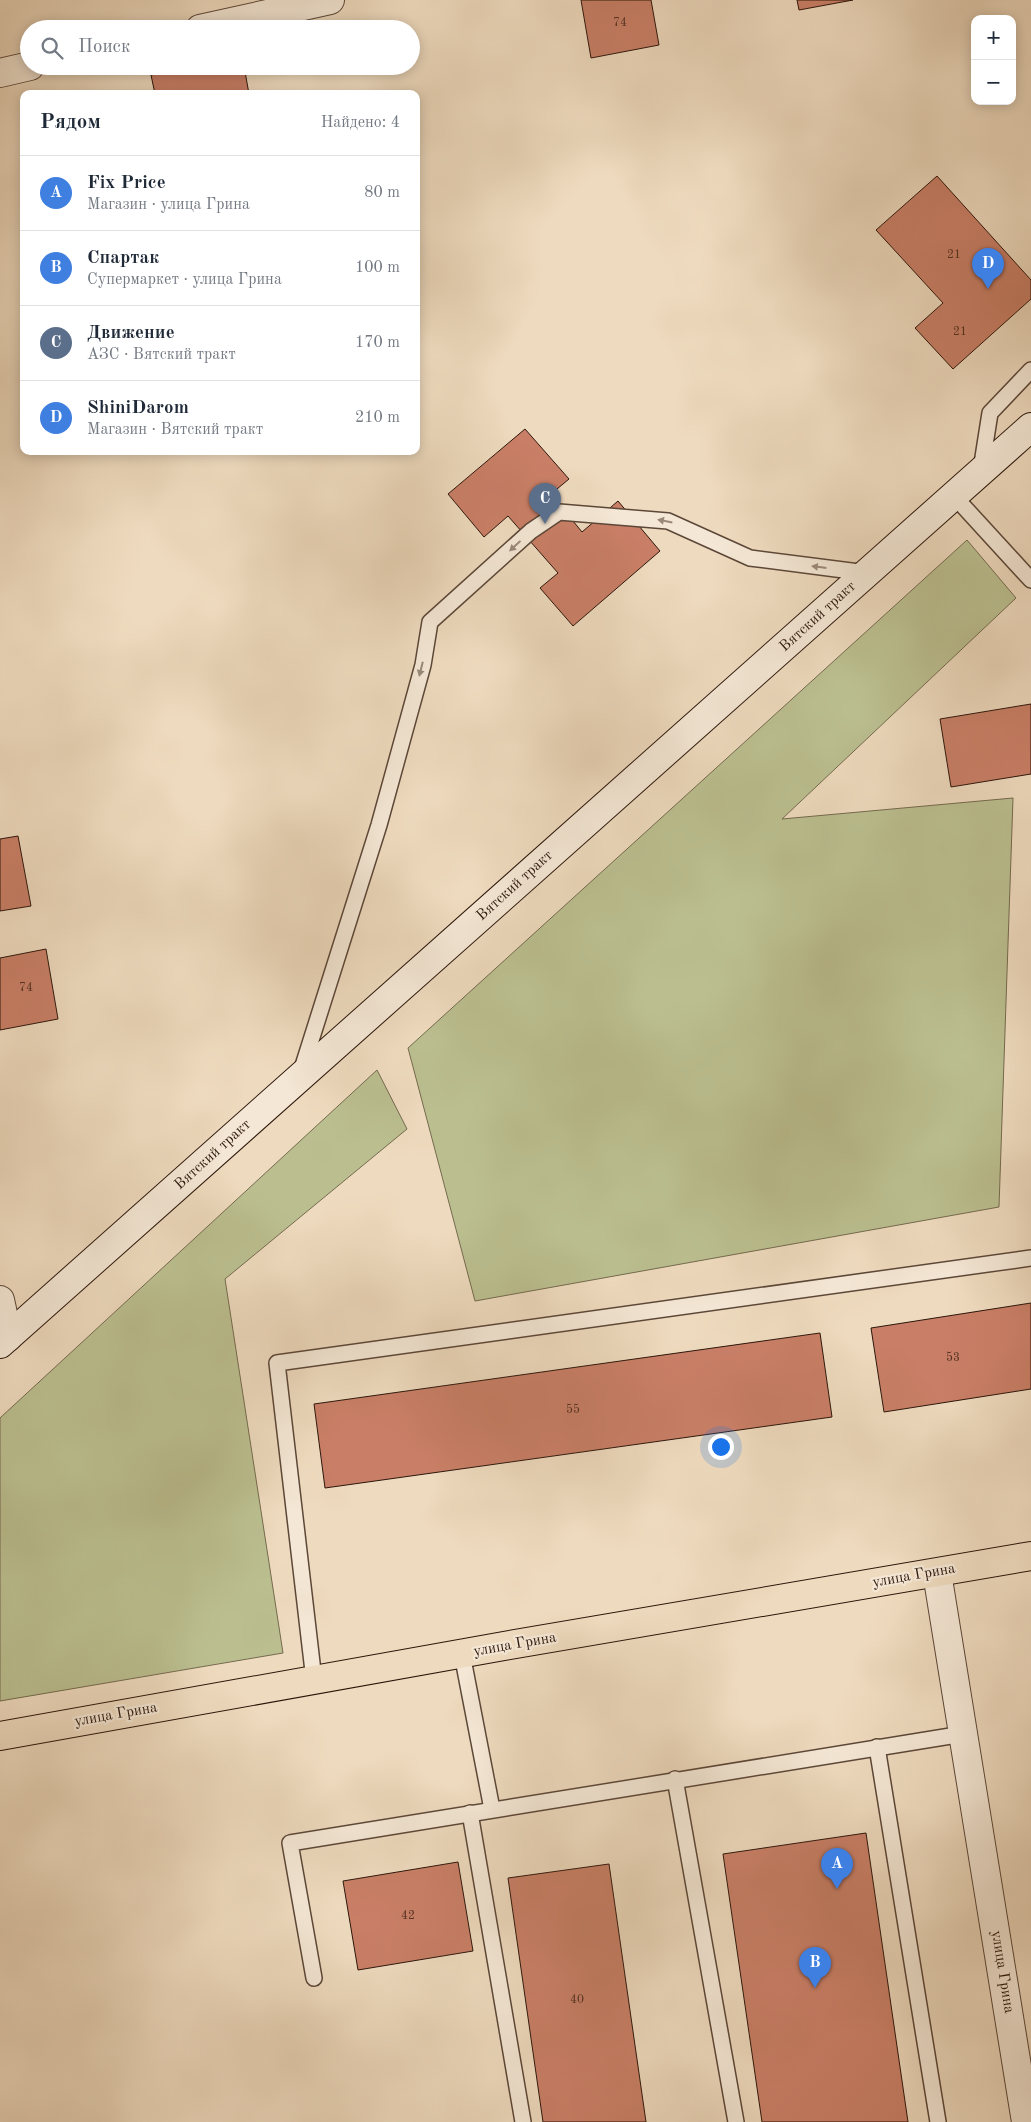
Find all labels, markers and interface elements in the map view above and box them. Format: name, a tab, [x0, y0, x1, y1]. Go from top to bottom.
map controls	[971, 15, 1016, 105]
button: +	[971, 15, 1016, 60]
house number: 74	[613, 17, 627, 29]
search box	[20, 20, 420, 75]
icon: search	[38, 34, 66, 62]
text: Поиск	[78, 38, 130, 57]
button: −	[971, 60, 1016, 105]
text: Рядом	[40, 112, 101, 133]
text: Найдено: 4	[321, 115, 400, 131]
text: Fix Price	[87, 174, 166, 193]
text: A	[50, 185, 62, 201]
text: 80 m	[364, 185, 400, 201]
text: Магазин · улица Грина	[87, 197, 250, 213]
pin: D	[972, 248, 1004, 289]
text: Спартак	[87, 249, 159, 268]
house number: 21	[947, 249, 961, 261]
text: B	[50, 260, 62, 276]
text: 100 m	[355, 260, 400, 276]
text: Супермаркет · улица Грина	[87, 272, 282, 288]
text: Движение	[87, 324, 175, 343]
house number: 21	[953, 326, 967, 338]
text: C	[51, 335, 61, 351]
text: 170 m	[355, 335, 400, 351]
text: АЗС · Вятский тракт	[87, 347, 236, 363]
text: ShiniDarom	[87, 399, 189, 418]
text: D	[50, 410, 62, 426]
text: 210 m	[355, 410, 400, 426]
text: Магазин · Вятский тракт	[87, 422, 263, 438]
pin: C	[529, 483, 561, 524]
one-way arrow	[656, 517, 672, 525]
one-way arrow	[508, 540, 521, 551]
one-way arrow	[811, 563, 827, 571]
street label: Вятский тракт	[777, 579, 859, 655]
one-way arrow	[417, 662, 425, 677]
street label: Вятский тракт	[474, 848, 556, 924]
house number: 74	[19, 982, 33, 994]
street label: Вятский тракт	[172, 1117, 254, 1193]
house number: 53	[946, 1351, 960, 1364]
house number: 55	[566, 1403, 580, 1416]
your location	[708, 1434, 734, 1460]
street label: улица Грина	[871, 1561, 957, 1591]
street label: улица Грина	[472, 1630, 558, 1660]
street label: улица Грина	[73, 1700, 159, 1730]
pin: A	[821, 1848, 853, 1889]
house number: 42	[401, 1910, 415, 1922]
street label: улица Грина	[988, 1929, 1016, 2015]
pin: B	[799, 1947, 831, 1988]
house number: 40	[570, 1994, 584, 2006]

